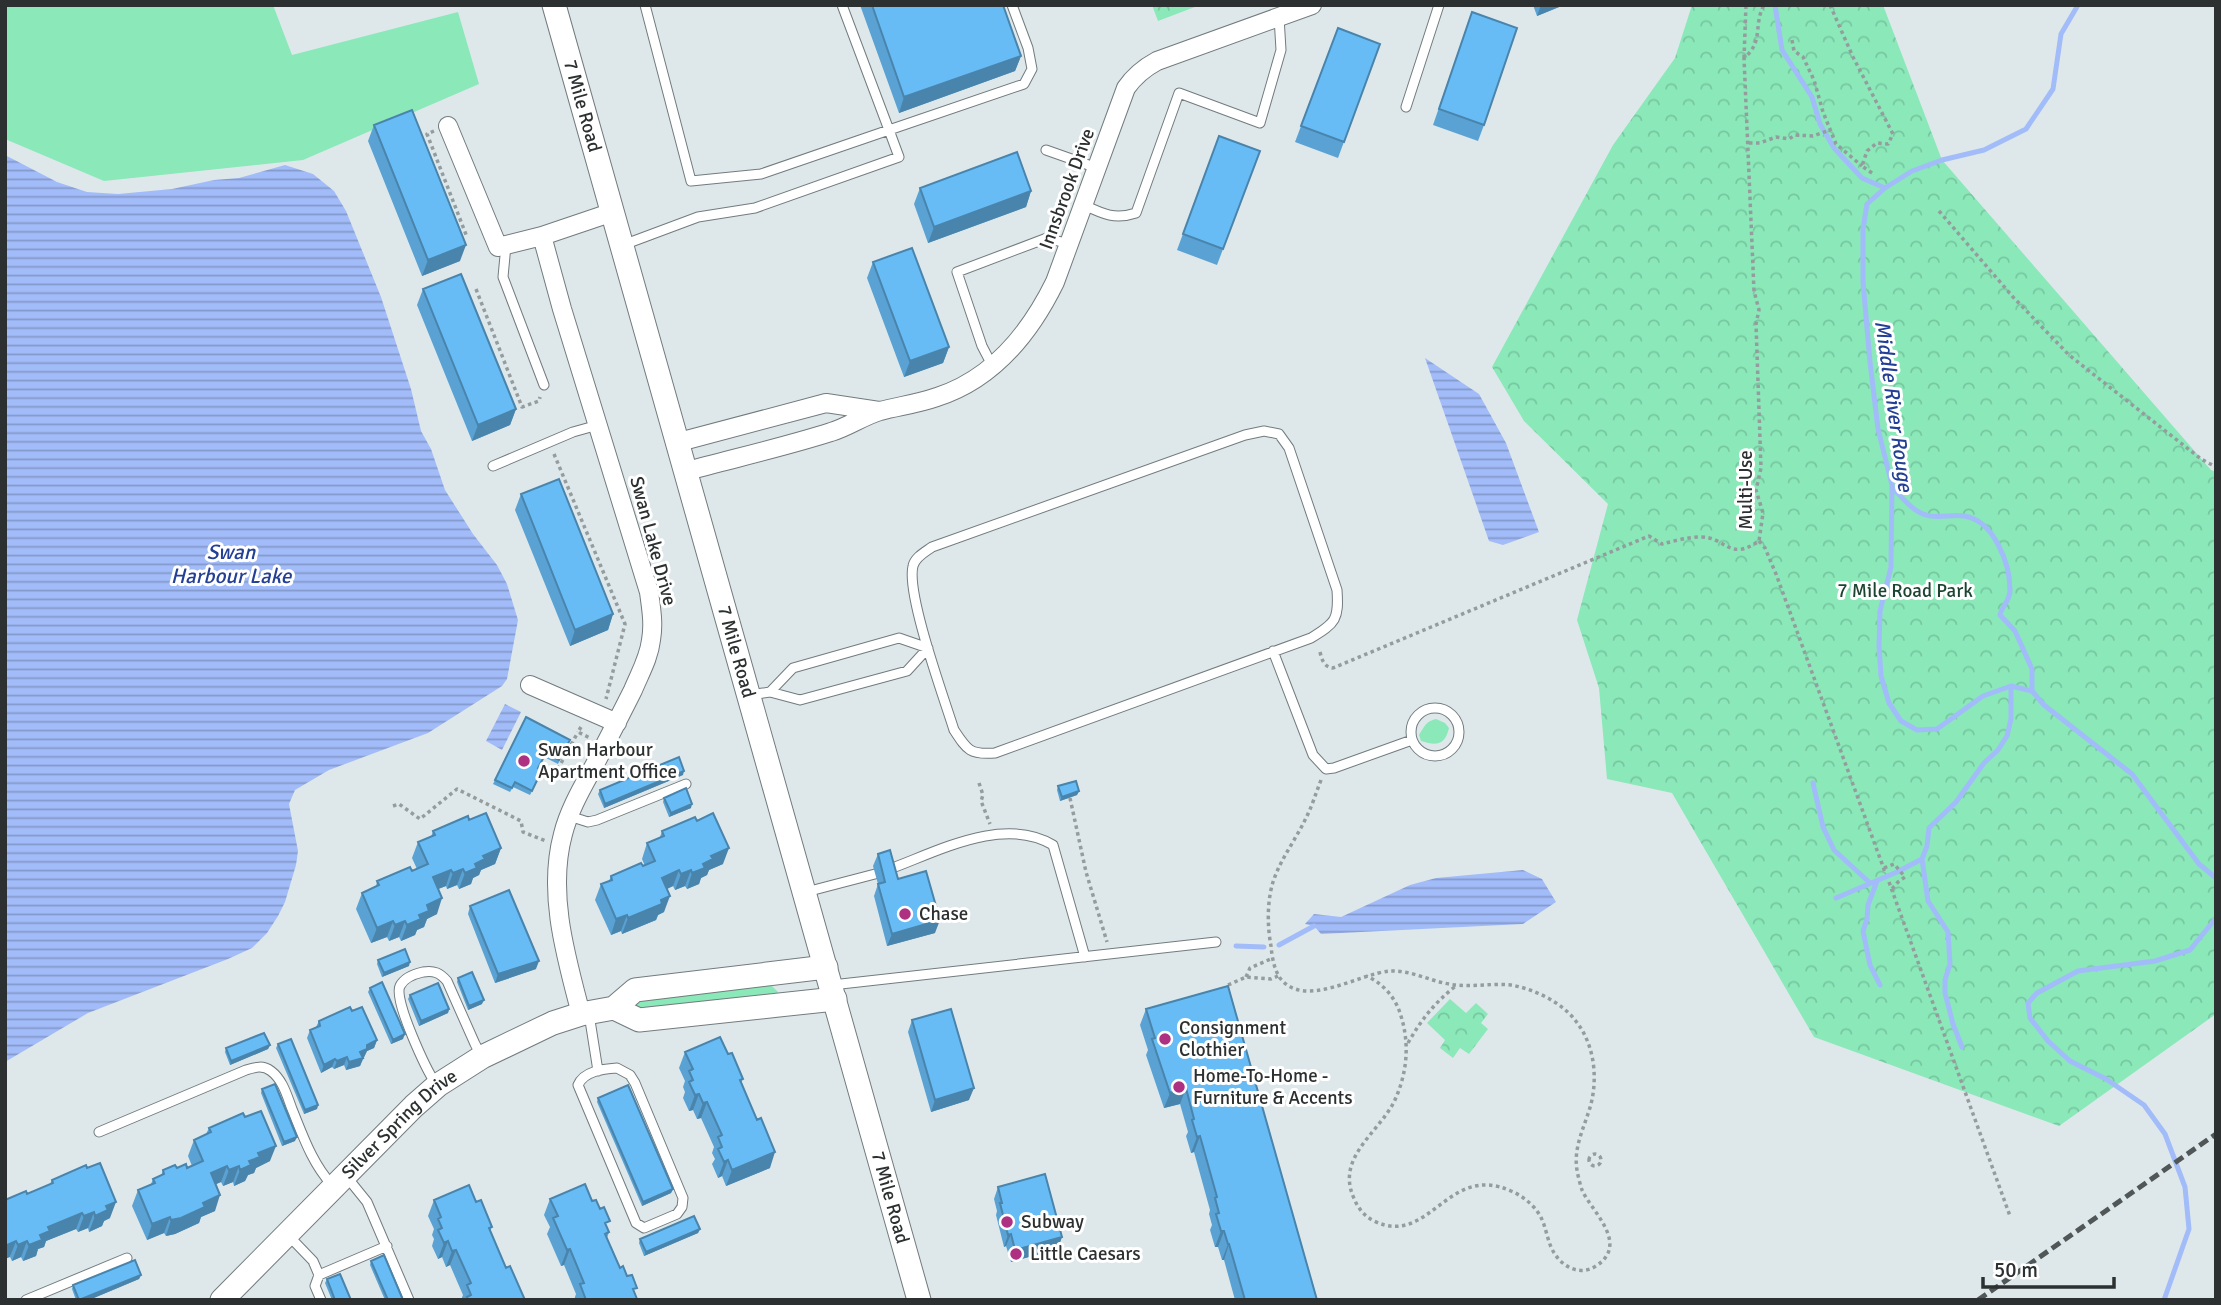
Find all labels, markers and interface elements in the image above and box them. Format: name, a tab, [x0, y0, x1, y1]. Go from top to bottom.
street label: 7 Mile Road	[558, 57, 607, 155]
street label: Innsbrook Drive	[1034, 125, 1100, 253]
water label: Middle River Rouge	[1869, 319, 1919, 495]
street label: Multi-Use	[1734, 450, 1758, 530]
street label: Swan Lake Drive	[624, 474, 682, 608]
water label: Swan Harbour Lake	[171, 539, 293, 589]
park label: 7 Mile Road Park	[1837, 579, 1973, 603]
street label: 7 Mile Road	[712, 603, 761, 701]
place label: Swan Harbour Apartment Office	[538, 738, 677, 784]
marker: Swan Harbour Apartment Office	[516, 753, 532, 769]
place label: Chase	[919, 902, 968, 926]
marker: Chase	[897, 906, 913, 922]
place label: Consignment Clothier	[1179, 1016, 1286, 1062]
marker: Consignment Clothier	[1157, 1031, 1173, 1047]
street label: Silver Spring Drive	[336, 1064, 462, 1184]
place label: Home-To-Home - Furniture & Accents	[1193, 1064, 1353, 1110]
marker: Home-To-Home - Furniture & Accents	[1171, 1079, 1187, 1095]
street label: 7 Mile Road	[866, 1149, 915, 1246]
place label: Subway	[1021, 1210, 1084, 1234]
marker: Subway	[999, 1214, 1015, 1230]
place label: Little Caesars	[1030, 1242, 1141, 1266]
marker: Little Caesars	[1008, 1246, 1024, 1262]
scale bar	[1983, 1246, 2114, 1290]
text: 50 m	[1994, 1257, 2038, 1283]

